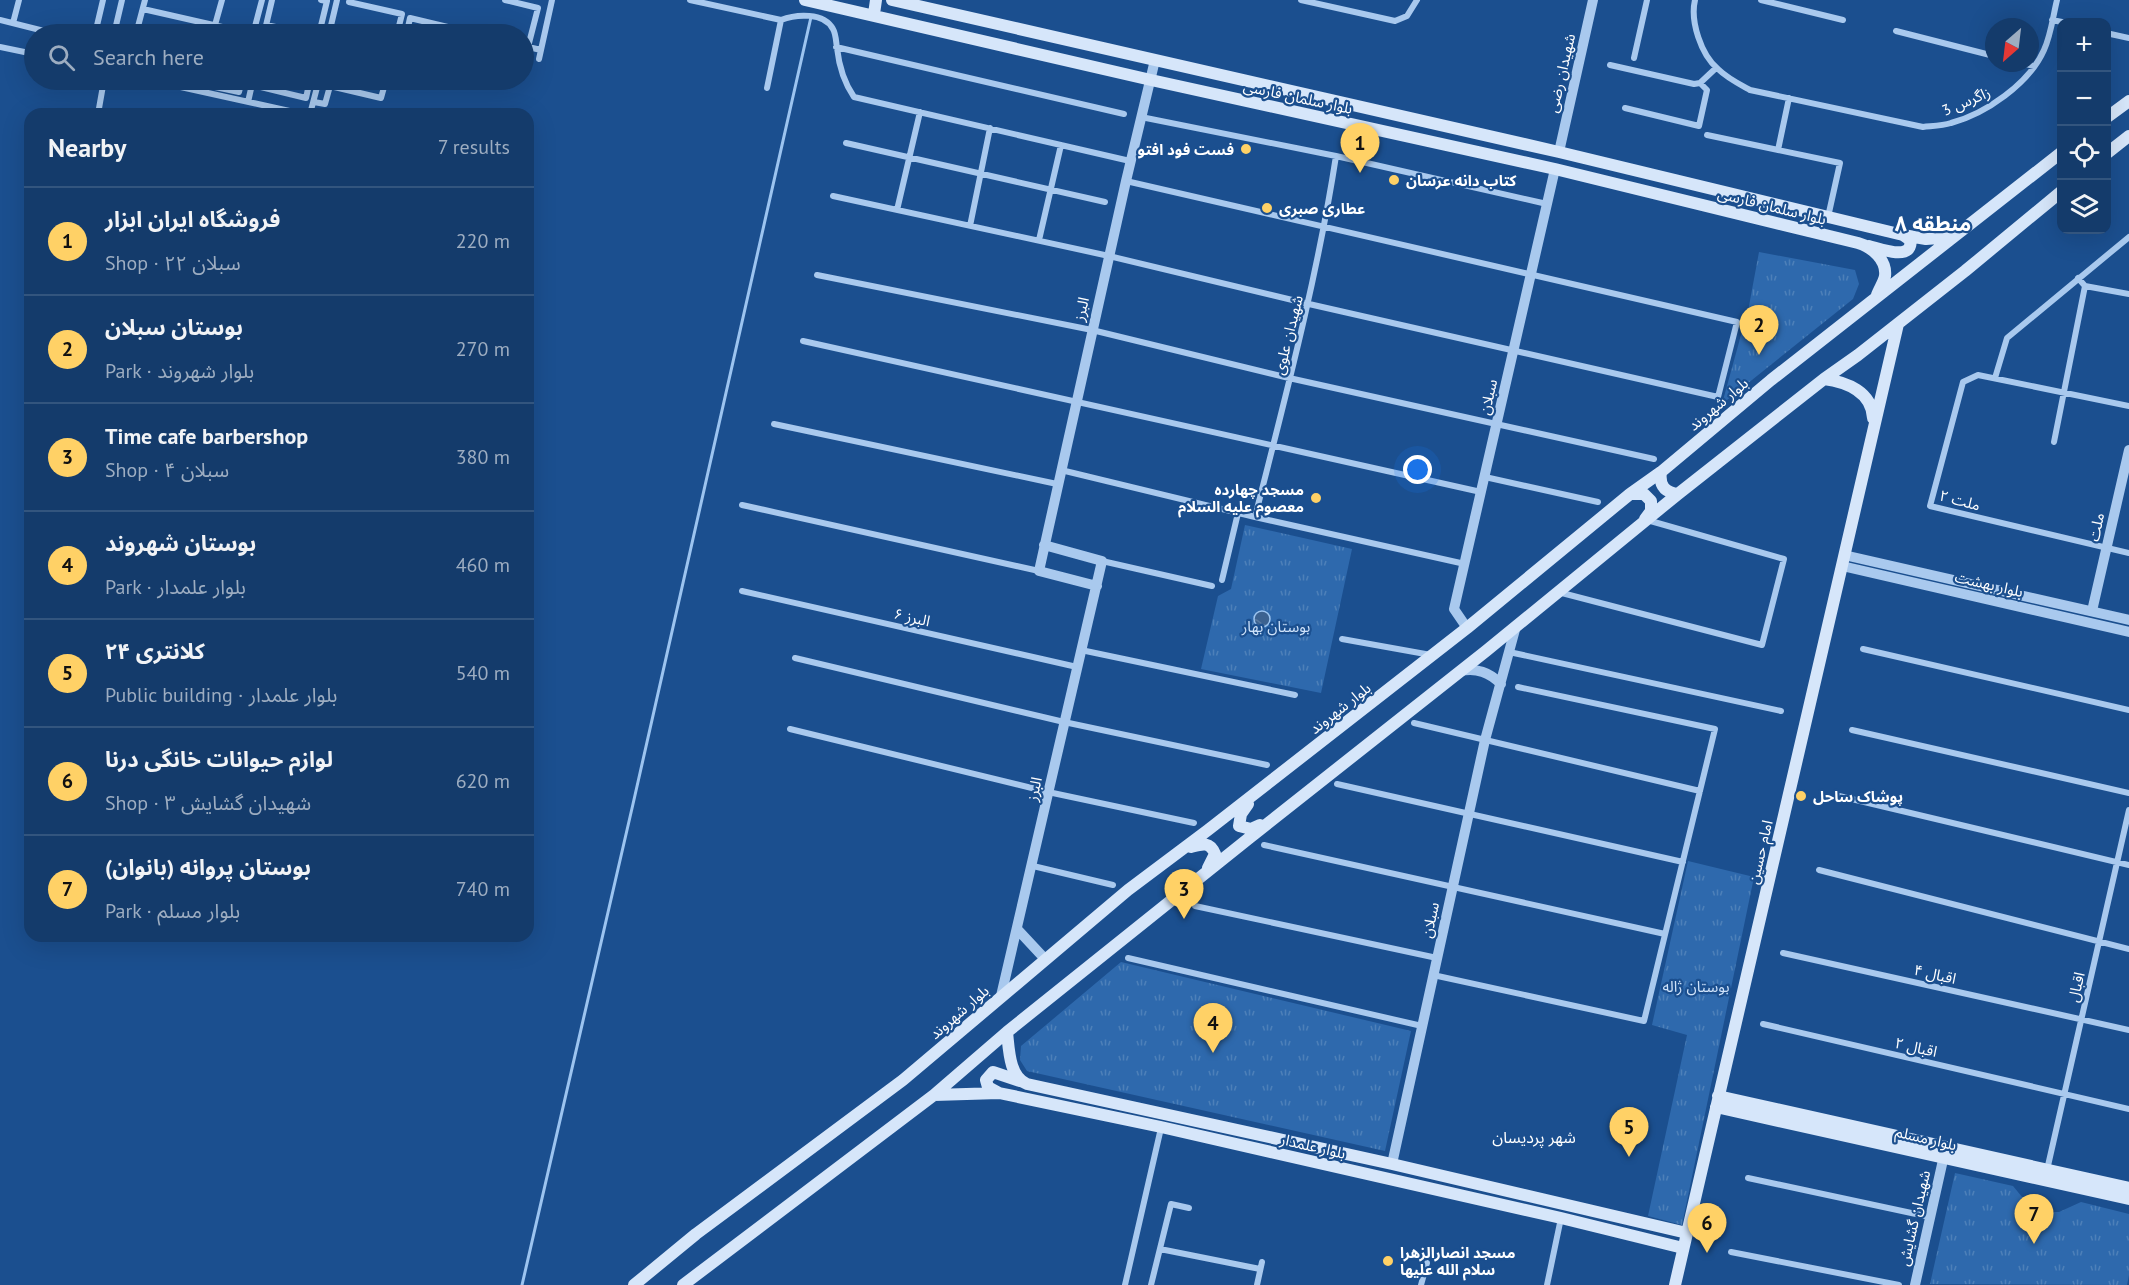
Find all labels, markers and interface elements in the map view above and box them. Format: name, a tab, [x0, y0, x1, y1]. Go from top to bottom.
north arrow	[1985, 18, 2039, 72]
map controls	[2057, 18, 2111, 234]
button: +	[2057, 18, 2111, 72]
search box	[24, 24, 534, 90]
street label: شهیدان رضی	[1543, 31, 1579, 114]
icon: search	[45, 41, 78, 74]
text: Search here	[93, 43, 204, 71]
button: −	[2057, 72, 2111, 126]
street label: بلوار سلمان فارسی	[1242, 76, 1354, 118]
street label: زاگرس 3	[1939, 82, 1993, 120]
pin: 1	[1340, 124, 1380, 173]
button: locate	[2057, 126, 2111, 180]
text: Nearby	[48, 131, 126, 164]
text: 7 results	[438, 134, 510, 160]
place label: فست فود افتو	[1138, 140, 1234, 159]
marker: فست فود افتو	[1239, 142, 1253, 156]
place label: کتاب دانه عرسان	[1406, 171, 1517, 190]
marker: کتاب دانه عرسان	[1387, 173, 1401, 187]
button: layers	[2057, 180, 2111, 234]
street label: بلوار سلمان فارسی	[1716, 183, 1828, 229]
place label: عطاری صبری	[1279, 199, 1365, 218]
marker: عطاری صبری	[1260, 201, 1274, 215]
text: فروشگاه ایران ابزار	[105, 205, 280, 233]
district label: منطقه ۸	[1895, 210, 1971, 237]
text: 1	[62, 228, 73, 254]
text: 220 m	[456, 228, 510, 254]
text: Shop · سبلان ۲۲	[105, 250, 241, 276]
street label: شهیدان علوی	[1269, 293, 1307, 377]
street label: البرز	[1069, 295, 1093, 324]
pin: 2	[1740, 306, 1778, 355]
text: بوستان سبلان	[105, 313, 243, 341]
text: 2	[62, 336, 73, 362]
text: 270 m	[456, 336, 510, 362]
text: Park · بلوار شهروند	[105, 358, 254, 384]
street label: بلوار شهروند	[1684, 373, 1752, 435]
street label: سبلان	[1475, 377, 1501, 417]
text: Time cafe barbershop	[105, 422, 308, 450]
text: 3	[62, 444, 73, 470]
text: 380 m	[456, 444, 510, 470]
your location	[1403, 455, 1432, 484]
text: Shop · سبلان ۴	[105, 457, 229, 483]
place label: مسجد چهارده معصوم علیه السلام	[1178, 480, 1304, 518]
street label: ملت ۲	[1938, 485, 1982, 515]
marker: مسجد چهارده معصوم علیه السلام	[1309, 491, 1323, 505]
street label: ملت	[2084, 511, 2108, 543]
text: بوستان شهروند	[105, 529, 256, 557]
text: 4	[62, 552, 73, 578]
text: 460 m	[456, 552, 510, 578]
street label: بلوار بهشت	[1953, 567, 2025, 601]
text: Park · بلوار علمدار	[105, 574, 246, 600]
street label: البرز ۶	[892, 604, 932, 630]
park label: بوستان بهار	[1241, 617, 1310, 636]
text: کلانتری ۲۴	[105, 637, 205, 665]
text: 5	[62, 660, 73, 686]
text: 540 m	[456, 660, 510, 686]
street label: بلوار شهروند	[1305, 678, 1375, 738]
text: Public building · بلوار علمدار	[105, 682, 337, 708]
text: لوازم حیوانات خانگی درنا	[105, 745, 333, 773]
text: 6	[62, 768, 73, 794]
text: 620 m	[456, 768, 510, 794]
street label: البرز	[1022, 775, 1046, 804]
place label: پوشاک ساحل	[1813, 787, 1903, 806]
marker: پوشاک ساحل	[1794, 789, 1808, 803]
text: Shop · شهیدان گشایش ۳	[105, 790, 311, 816]
street label: امام حسین	[1743, 818, 1779, 886]
text: بوستان پروانه (بانوان)	[105, 853, 311, 881]
pin: 3	[1164, 870, 1204, 919]
text: 7	[62, 876, 73, 902]
text: 740 m	[456, 876, 510, 902]
text: Park · بلوار مسلم	[105, 898, 240, 924]
street label: سبلان	[1417, 900, 1443, 940]
street label: اقبال ۴	[1912, 960, 1958, 988]
street label: اقبال	[2063, 970, 2089, 1004]
park label: بوستان ژاله	[1662, 977, 1730, 996]
street label: بلوار شهروند	[925, 981, 993, 1043]
pin: 4	[1194, 1004, 1232, 1053]
street label: اقبال ۲	[1893, 1033, 1939, 1061]
pin: 5	[1610, 1108, 1648, 1157]
street label: بلوار مسلم	[1893, 1122, 1958, 1156]
district label: شهر پردیسان	[1492, 1127, 1576, 1148]
street label: بلوار علمدار	[1278, 1129, 1348, 1163]
street label: شهیدان گشایش	[1894, 1168, 1934, 1268]
pin: 7	[2014, 1194, 2054, 1244]
pin: 6	[1688, 1204, 1726, 1253]
place label: مسجد انصارالزهرا سلام الله علیها	[1400, 1243, 1515, 1281]
marker: مسجد انصارالزهرا سلام الله علیها	[1381, 1254, 1395, 1268]

